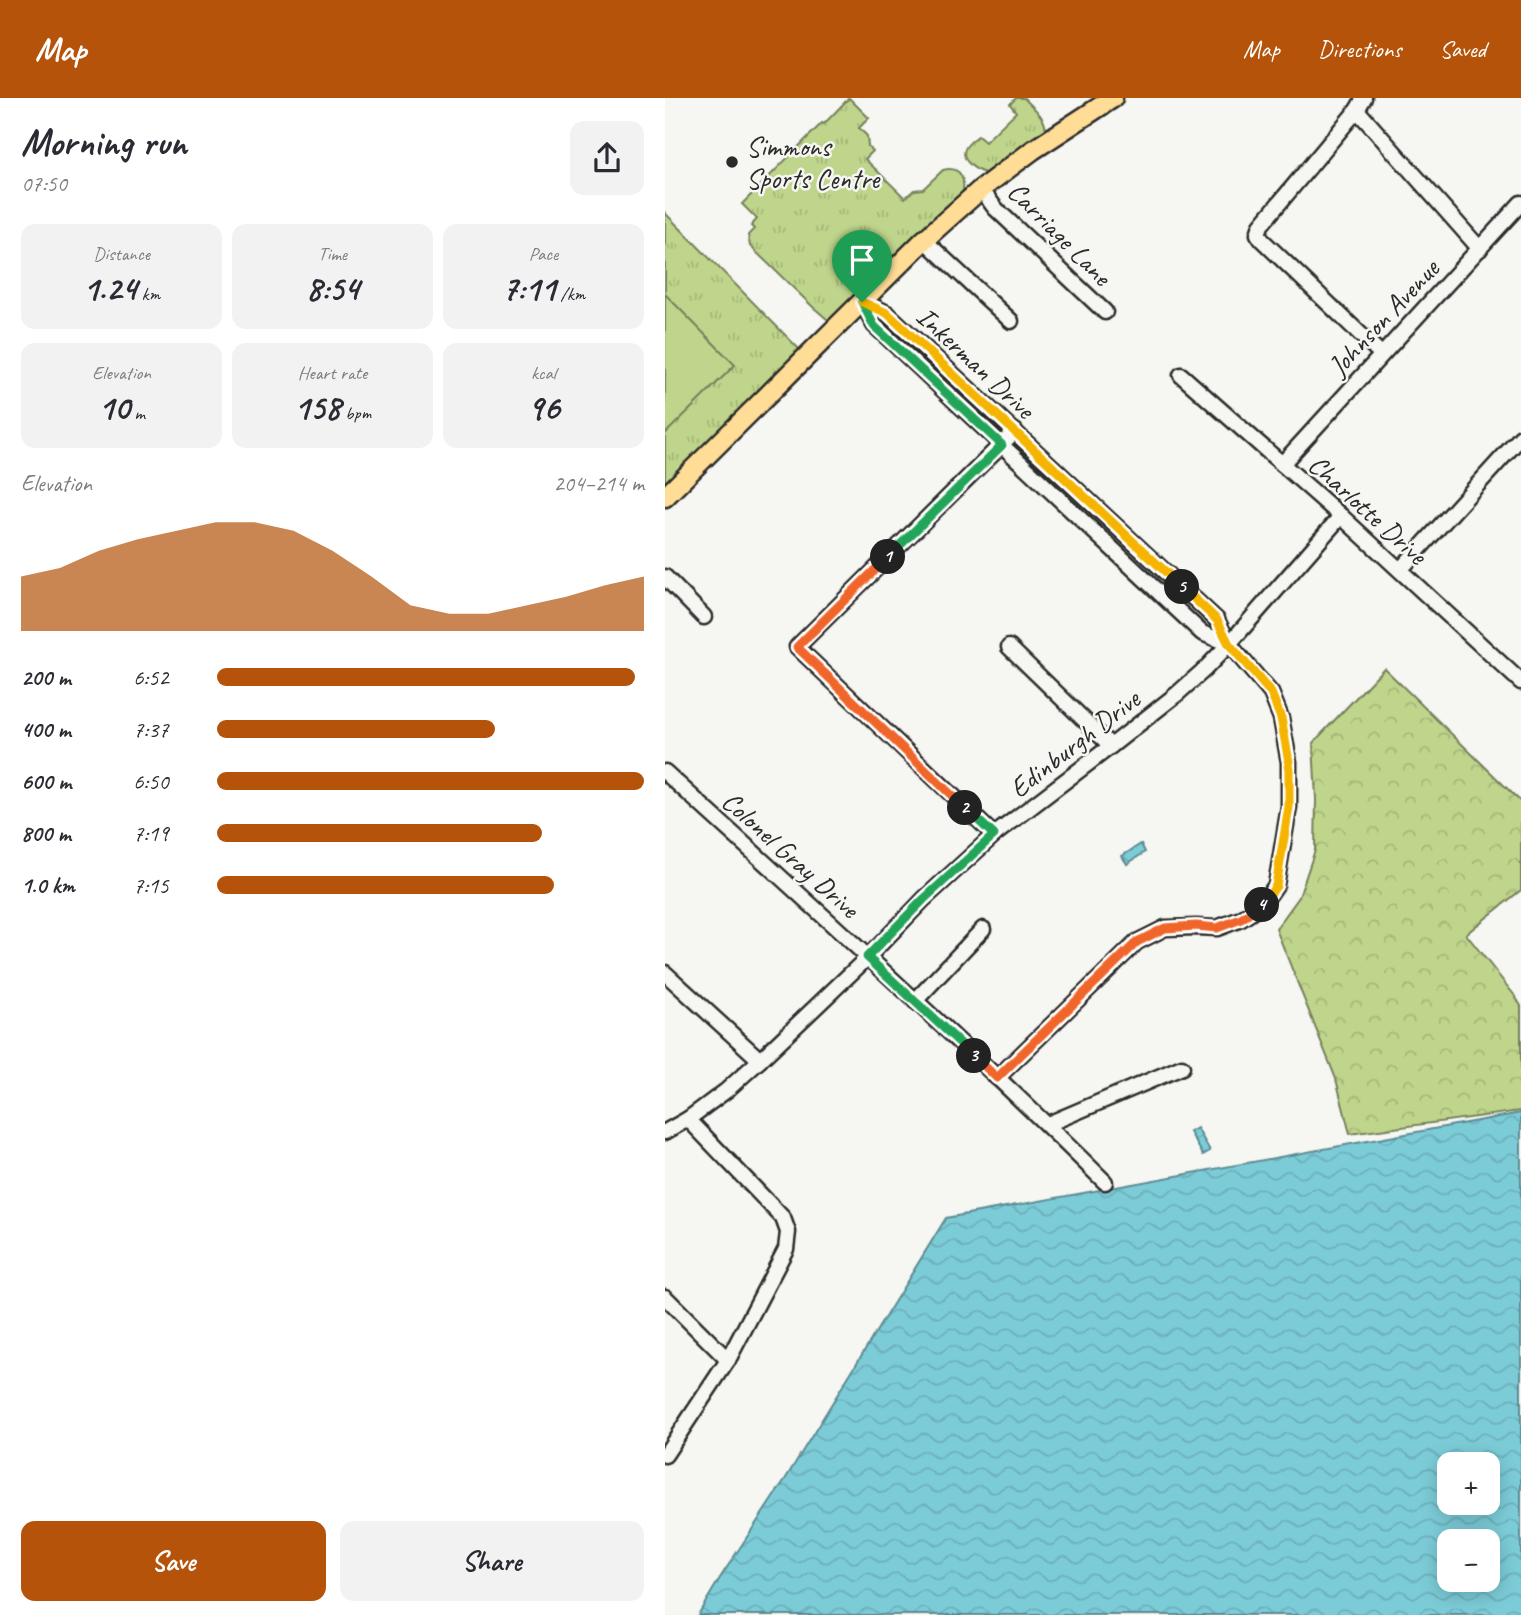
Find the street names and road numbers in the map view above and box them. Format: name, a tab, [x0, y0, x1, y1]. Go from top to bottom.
street label: Carriage Lane	[1000, 174, 1120, 294]
street label: Johnson Avenue	[1319, 250, 1448, 385]
street label: Inkerman Drive	[909, 299, 1043, 427]
street label: Charlotte Drive	[1301, 447, 1436, 573]
street label: Edinburgh Drive	[1002, 680, 1148, 805]
street label: Colonel Gray Drive	[715, 784, 868, 927]

